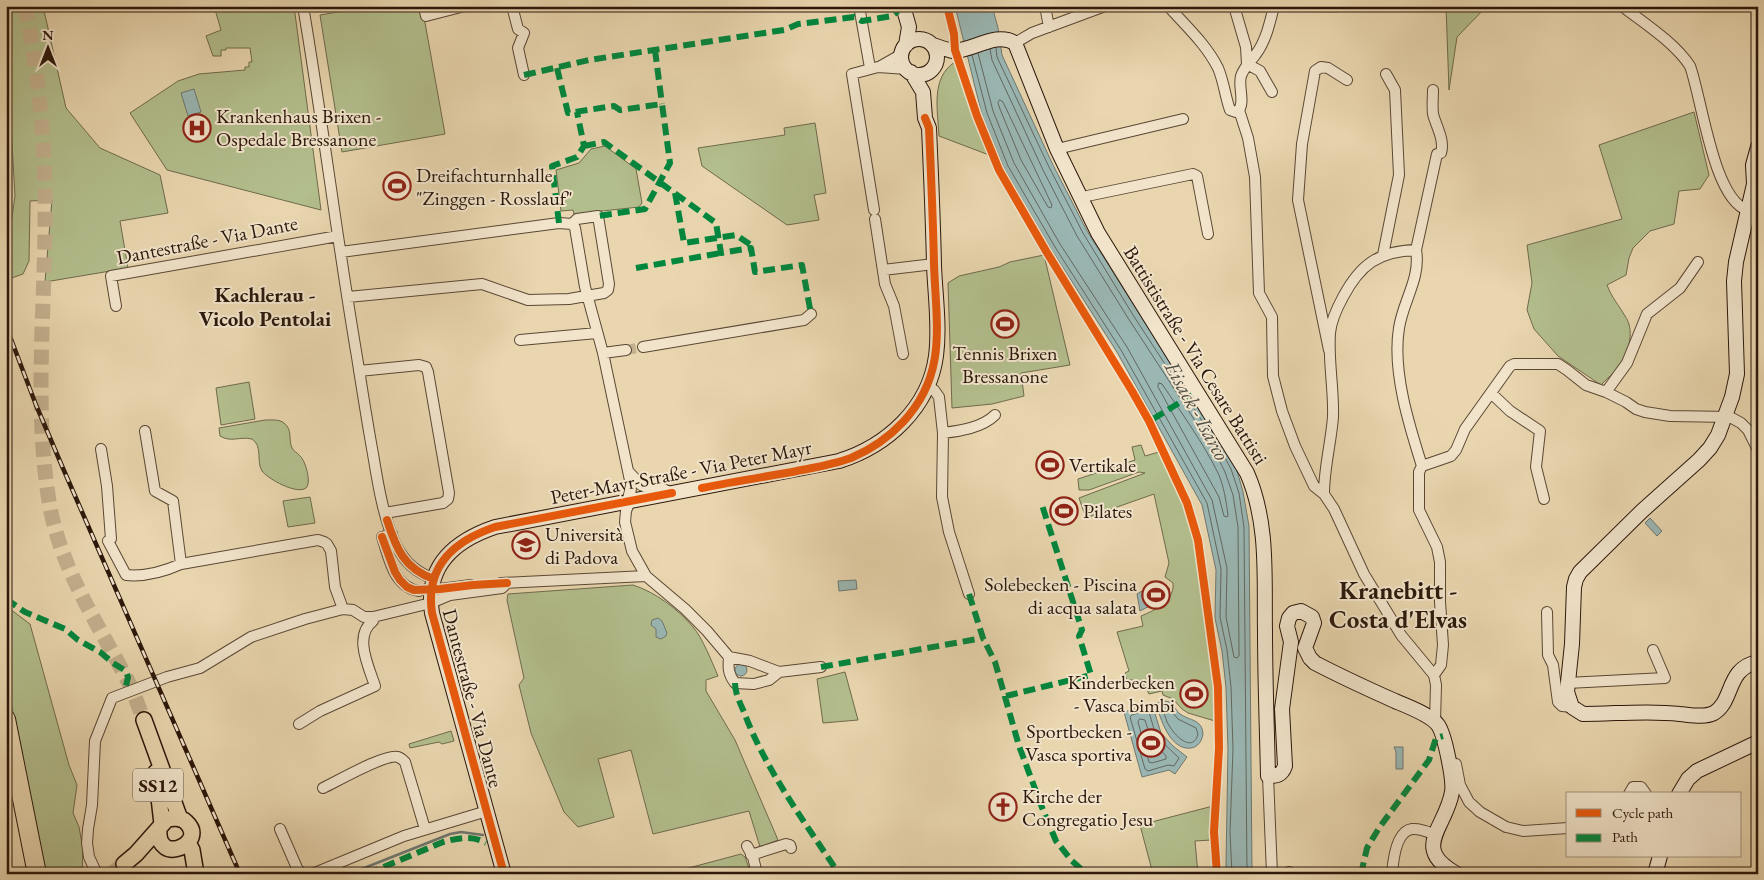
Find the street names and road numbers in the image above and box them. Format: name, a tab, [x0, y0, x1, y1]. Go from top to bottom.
street label: Dantestraße - Via Dante	[114, 210, 300, 270]
street label: Battististraße - Via Cesare Battisti	[1118, 241, 1274, 469]
street label: Peter-Mayr-Straße - Via Peter Mayr	[548, 434, 814, 510]
street label: Dantestraße - Via Dante	[437, 606, 509, 790]
road number: SS12	[133, 768, 183, 802]

